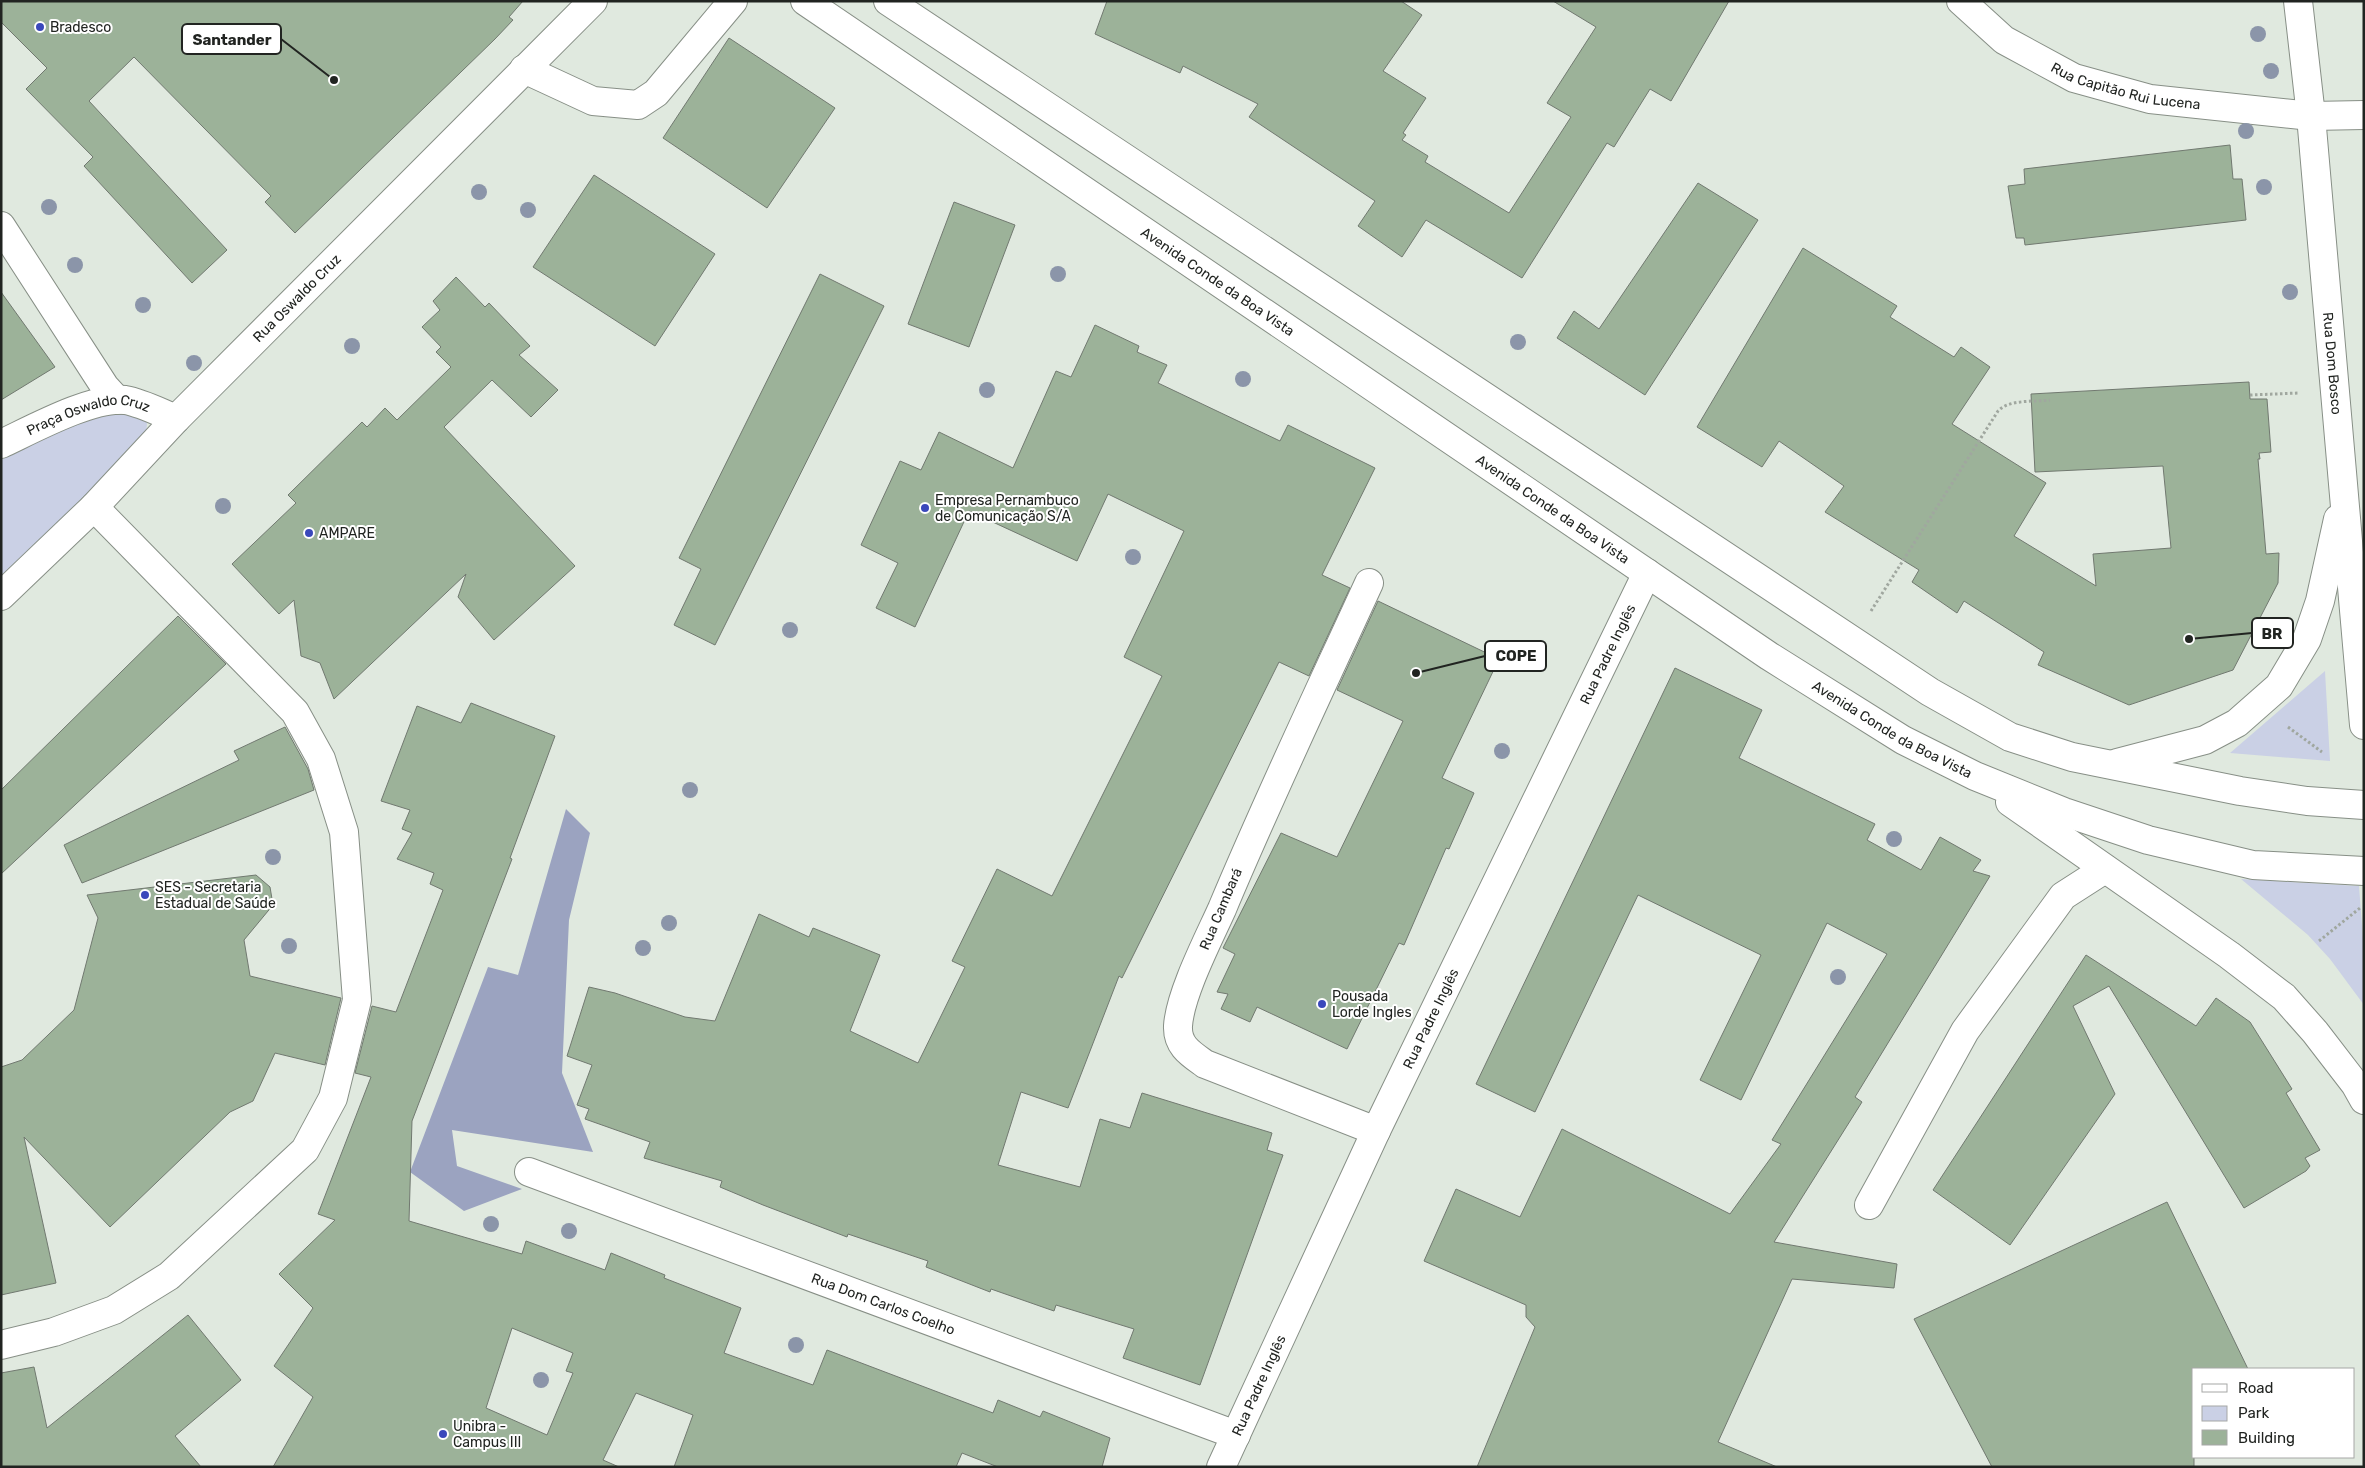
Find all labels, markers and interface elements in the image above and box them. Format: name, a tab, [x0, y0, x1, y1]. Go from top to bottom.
place label: Bradesco	[50, 19, 111, 36]
marker: Bradesco	[34, 21, 46, 33]
callout: Santander	[182, 24, 281, 54]
text: Santander	[192, 31, 272, 49]
street label: Rua Capitão Rui Lucena	[2048, 59, 2201, 113]
street label: Avenida Conde da Boa Vista	[1138, 223, 1298, 340]
street label: Rua Oswaldo Cruz	[249, 250, 344, 346]
street label: Rua Dom Bosco	[2320, 311, 2345, 415]
street label: Praça Oswaldo Cruz	[24, 391, 153, 439]
street label: Avenida Conde da Boa Vista	[1473, 451, 1633, 567]
place label: Empresa Pernambuco de Comunicação S/A	[935, 492, 1079, 525]
marker: Empresa Pernambuco de Comunicação S/A	[919, 502, 931, 514]
place label: AMPARE	[319, 525, 375, 542]
marker: AMPARE	[303, 527, 315, 539]
street label: Rua Padre Inglês	[1576, 601, 1639, 707]
callout: BR	[2252, 618, 2293, 648]
text: BR	[2262, 625, 2282, 643]
callout: COPE	[1485, 641, 1546, 671]
text: COPE	[1496, 647, 1536, 665]
street label: Avenida Conde da Boa Vista	[1809, 677, 1975, 782]
street label: Rua Cambará	[1196, 866, 1246, 952]
place label: SES - Secretaria Estadual de Saúde	[155, 879, 276, 912]
marker: SES - Secretaria Estadual de Saúde	[139, 889, 151, 901]
street label: Rua Padre Inglês	[1399, 966, 1462, 1071]
place label: Pousada Lorde Ingles	[1332, 988, 1412, 1021]
marker: Pousada Lorde Ingles	[1316, 998, 1328, 1010]
street label: Rua Dom Carlos Coelho	[809, 1269, 957, 1338]
street label: Rua Padre Inglês	[1228, 1332, 1289, 1438]
legend	[2192, 1368, 2355, 1458]
text: Road	[2238, 1379, 2274, 1397]
text: Park	[2238, 1404, 2269, 1422]
place label: Unibra - Campus III	[453, 1418, 521, 1451]
marker: Unibra - Campus III	[437, 1428, 449, 1440]
text: Building	[2238, 1429, 2295, 1447]

